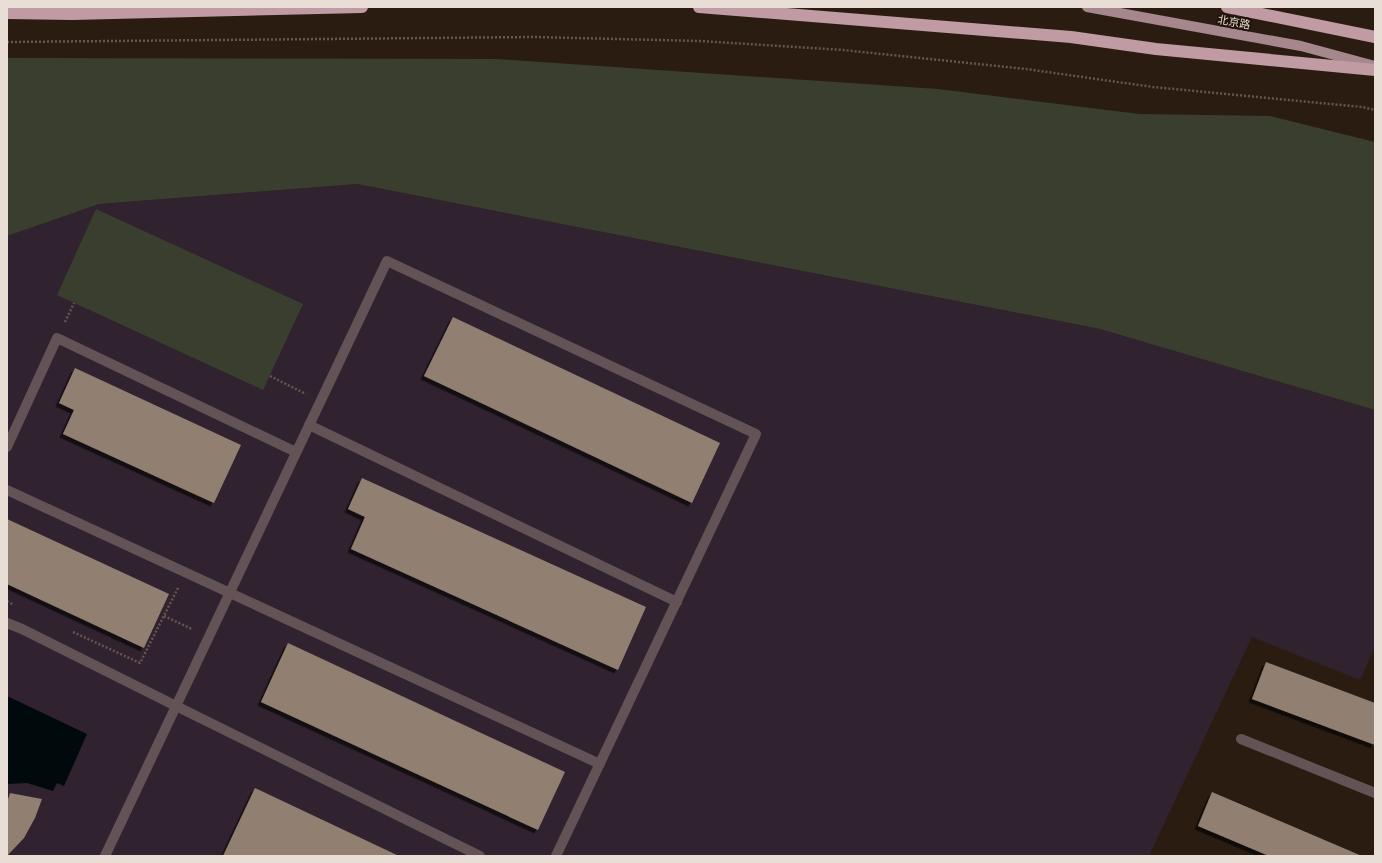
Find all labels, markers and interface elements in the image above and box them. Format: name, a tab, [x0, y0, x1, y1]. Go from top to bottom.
street label: 北京路	[1217, 12, 1251, 32]

